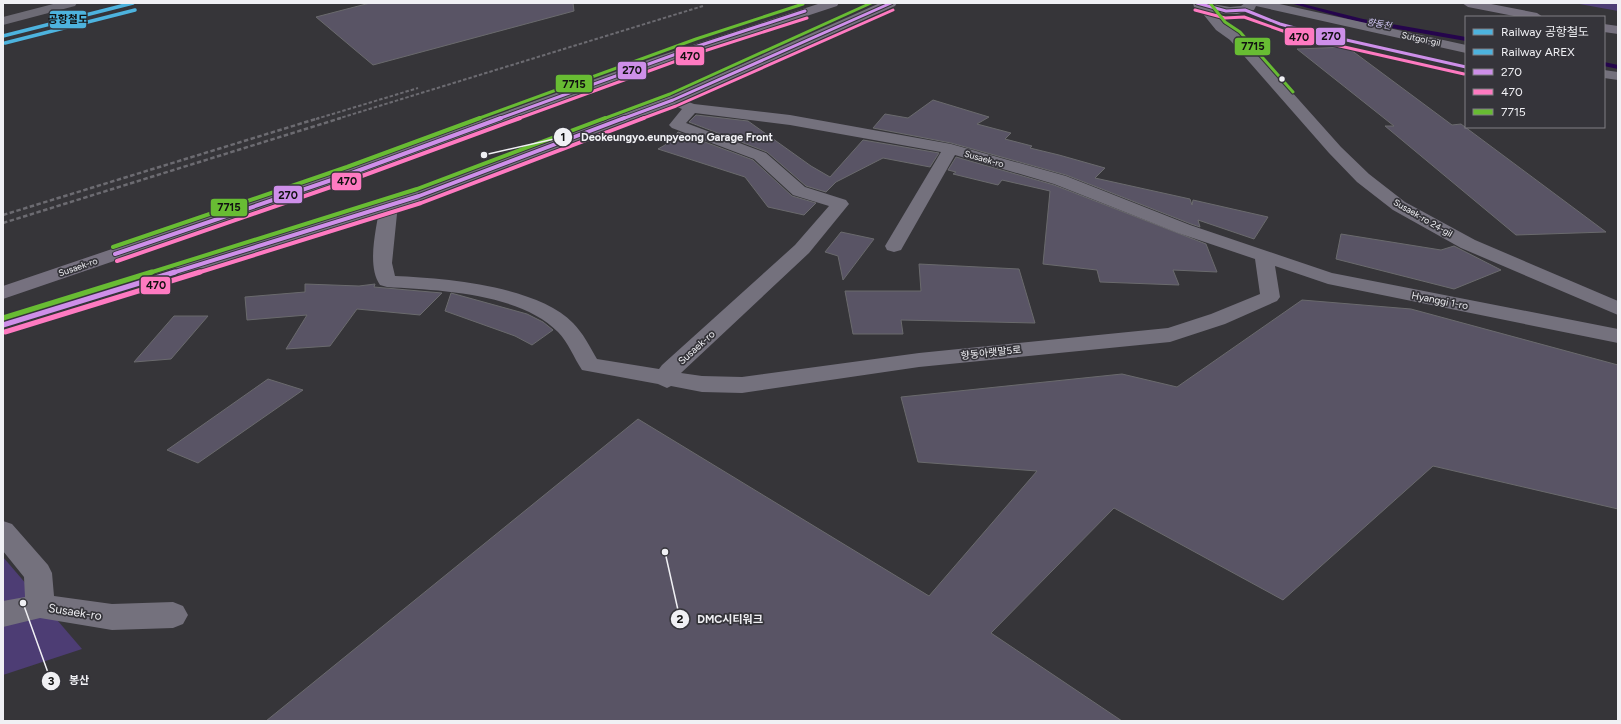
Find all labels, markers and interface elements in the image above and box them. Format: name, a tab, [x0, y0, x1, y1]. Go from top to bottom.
line badge: 공항철도	[49, 10, 87, 29]
text: 공항철도	[48, 13, 88, 26]
water label: 향동천	[1366, 16, 1393, 31]
legend	[1465, 16, 1605, 128]
text: Railway 공항철도	[1501, 25, 1589, 39]
line badge: 470	[1284, 27, 1315, 46]
line badge: 270	[1315, 27, 1346, 46]
street label: Sutgol-gil	[1401, 29, 1442, 48]
text: 270	[1321, 30, 1341, 43]
text: 470	[1289, 31, 1309, 44]
line badge: 7715	[1234, 37, 1271, 56]
text: 7715	[1241, 40, 1265, 53]
text: Railway AREX	[1501, 45, 1575, 59]
line badge: 470	[675, 46, 705, 66]
text: 470	[680, 50, 700, 63]
line badge: 270	[617, 61, 647, 80]
text: 270	[622, 64, 642, 77]
text: 270	[1501, 65, 1522, 79]
line badge: 7715	[555, 74, 593, 93]
unlabelled marker	[1277, 74, 1287, 84]
text: 7715	[562, 78, 586, 91]
text: 470	[1501, 85, 1523, 99]
text: 7715	[1501, 105, 1526, 119]
callout: Deokeungyo.eunpyeong Garage Front	[553, 125, 781, 148]
text: 1	[560, 130, 566, 144]
text: Deokeungyo.eunpyeong Garage Front	[581, 131, 774, 144]
street label: Susaek-ro	[963, 148, 1005, 169]
line badge: 470	[331, 172, 362, 191]
text: 470	[337, 175, 357, 188]
line badge: 270	[273, 185, 303, 204]
text: 270	[278, 189, 298, 202]
street label: Susaek-ro 24-gil	[1392, 196, 1455, 239]
line badge: 7715	[210, 198, 248, 217]
text: 7715	[217, 201, 241, 214]
street label: Susaek-ro	[57, 255, 99, 278]
line badge: 470	[140, 276, 171, 295]
text: 470	[146, 279, 166, 292]
street label: Hyanggi 1-ro	[1411, 289, 1469, 312]
street label: Susaek-ro	[675, 327, 718, 367]
street label: 향동아랫말5로	[960, 343, 1022, 362]
street label: Susaek-ro	[47, 601, 103, 623]
callout: DMC시티워크	[670, 607, 771, 630]
text: 2	[677, 612, 684, 626]
text: DMC시티워크	[697, 613, 763, 626]
callout: 봉산	[41, 669, 97, 692]
text: 3	[48, 674, 55, 688]
text: 봉산	[69, 674, 89, 687]

